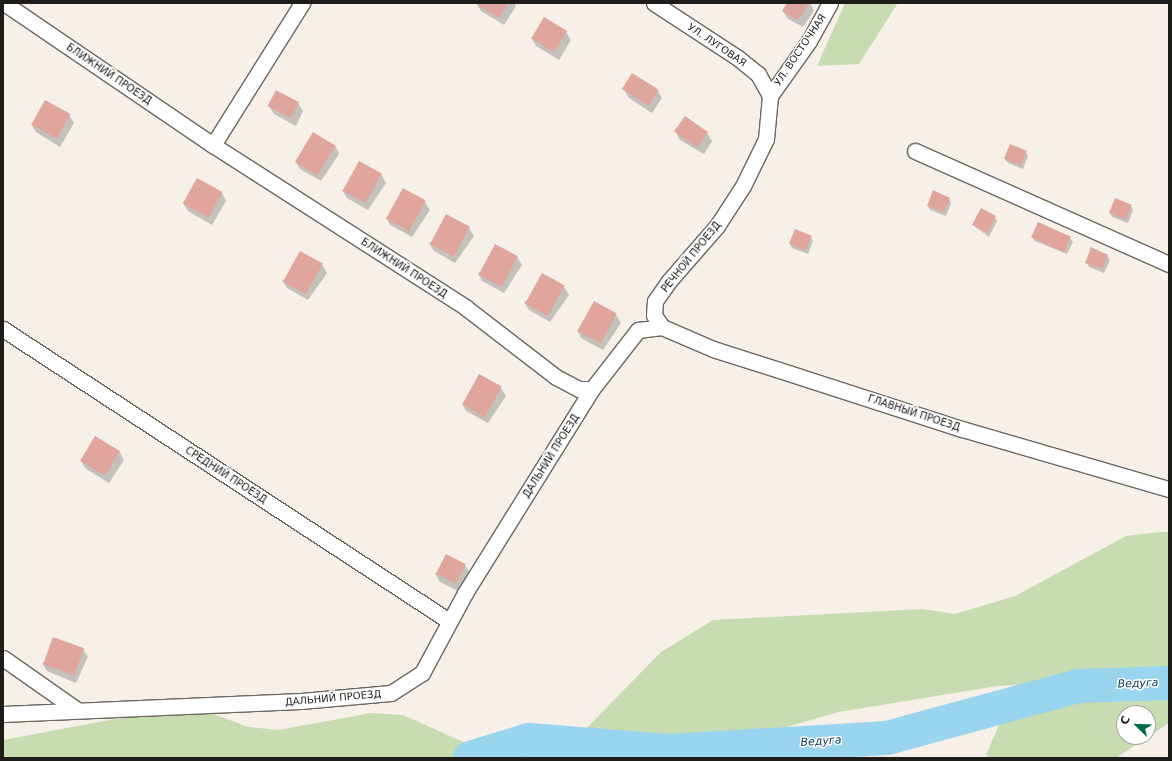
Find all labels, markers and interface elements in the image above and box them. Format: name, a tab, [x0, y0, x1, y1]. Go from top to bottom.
street label: УЛ. ВОСТОЧНАЯ	[772, 12, 828, 88]
street label: УЛ. ЛУГОВАЯ	[685, 21, 749, 69]
street label: БЛИЖНИЙ ПРОЕЗД	[64, 41, 154, 107]
street label: РЕЧНОЙ ПРОЕЗД	[659, 219, 723, 295]
street label: БЛИЖНИЙ ПРОЕЗД	[359, 236, 449, 300]
street label: ГЛАВНЫЙ ПРОЕЗД	[866, 392, 962, 434]
street label: ДАЛЬНИЙ ПРОЕЗД	[520, 412, 582, 500]
street label: СРЕДНИЙ ПРОЕЗД	[183, 444, 269, 506]
water label: Ведуга	[1117, 677, 1159, 691]
street label: ДАЛЬНИЙ ПРОЕЗД	[284, 688, 382, 708]
north arrow	[1116, 705, 1156, 745]
text: С	[1118, 714, 1133, 727]
water label: Ведуга	[800, 734, 842, 750]

